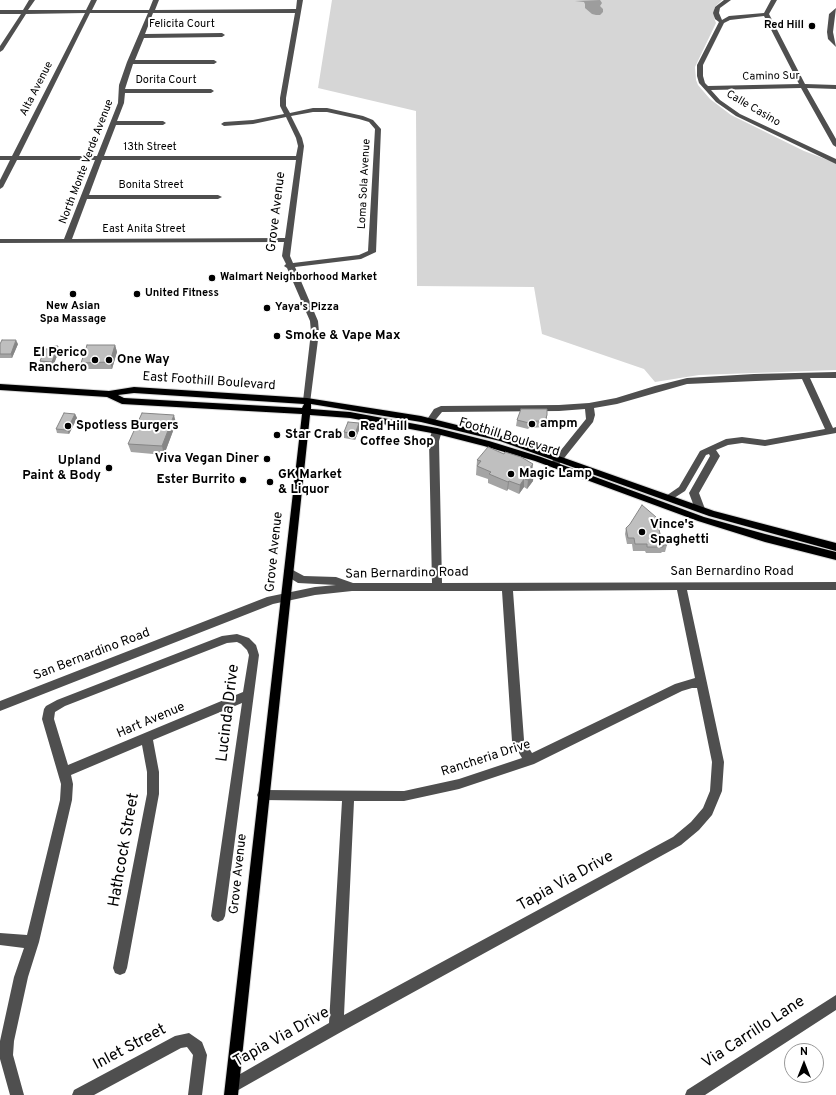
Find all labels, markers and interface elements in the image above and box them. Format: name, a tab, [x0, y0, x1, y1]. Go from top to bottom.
street label: Felicita Court	[149, 18, 215, 32]
place label: Red Hill	[764, 19, 804, 33]
marker: Red Hill	[807, 21, 817, 31]
street label: Alta Avenue	[18, 59, 56, 119]
street label: Camino Sur	[742, 70, 800, 84]
street label: Dorita Court	[135, 74, 197, 88]
street label: Calle Casino	[723, 88, 783, 130]
street label: North Monte Verde Avenue	[57, 98, 117, 226]
street label: Loma Sola Avenue	[356, 138, 374, 230]
street label: 13th Street	[123, 141, 177, 155]
street label: Grove Avenue	[264, 171, 290, 253]
street label: Bonita Street	[118, 179, 184, 193]
street label: East Anita Street	[102, 223, 186, 237]
place label: Walmart Neighborhood Market	[220, 271, 377, 285]
marker: Walmart Neighborhood Market	[207, 273, 217, 283]
place label: United Fitness	[145, 287, 219, 301]
marker: New Asian Spa Massage	[68, 289, 78, 299]
marker: United Fitness	[132, 289, 142, 299]
place label: New Asian Spa Massage	[40, 300, 106, 326]
place label: Yaya's Pizza	[275, 301, 339, 315]
marker: Yaya's Pizza	[262, 303, 272, 313]
place label: Smoke & Vape Max	[285, 328, 400, 344]
marker: Smoke & Vape Max	[272, 331, 282, 341]
place label: El Perico Ranchero	[29, 345, 87, 376]
place label: One Way	[117, 352, 170, 368]
marker: El Perico Ranchero	[90, 355, 100, 365]
marker: One Way	[104, 355, 114, 365]
street label: East Foothill Boulevard	[142, 370, 276, 394]
street label: Foothill Boulevard	[457, 415, 561, 461]
place label: ampm	[540, 416, 578, 432]
place label: Spotless Burgers	[76, 418, 179, 434]
place label: Red Hill Coffee Shop	[360, 419, 434, 450]
marker: ampm	[527, 419, 537, 429]
marker: Spotless Burgers	[63, 421, 73, 431]
place label: Star Crab	[285, 427, 342, 443]
marker: Red Hill Coffee Shop	[347, 429, 357, 439]
marker: Star Crab	[272, 430, 282, 440]
place label: Viva Vegan Diner	[155, 451, 259, 467]
place label: Upland Paint & Body	[22, 453, 101, 484]
marker: Viva Vegan Diner	[262, 454, 272, 464]
marker: Upland Paint & Body	[104, 463, 114, 473]
place label: Magic Lamp	[519, 466, 592, 482]
place label: GK Market & Liquor	[278, 467, 342, 498]
marker: Magic Lamp	[506, 469, 516, 479]
place label: Ester Burrito	[157, 472, 235, 488]
marker: Ester Burrito	[238, 475, 248, 485]
marker: GK Market & Liquor	[265, 477, 275, 487]
street label: Grove Avenue	[263, 511, 287, 593]
place label: Vince's Spaghetti	[650, 517, 709, 548]
marker: Vince's Spaghetti	[637, 527, 647, 537]
street label: San Bernardino Road	[670, 564, 794, 580]
street label: San Bernardino Road	[345, 565, 469, 583]
street label: San Bernardino Road	[32, 626, 152, 684]
street label: Lucinda Drive	[213, 663, 245, 763]
street label: Hart Avenue	[115, 700, 187, 742]
street label: Rancheria Drive	[439, 737, 533, 781]
street label: Hathcock Street	[106, 791, 144, 909]
street label: Grove Avenue	[227, 833, 251, 915]
street label: Tapia Via Drive	[515, 848, 617, 916]
street label: Via Carrillo Lane	[699, 993, 809, 1073]
street label: Tapia Via Drive	[231, 1004, 333, 1072]
street label: Inlet Street	[90, 1021, 170, 1075]
north arrow	[784, 1043, 824, 1083]
text: N	[800, 1045, 808, 1059]

